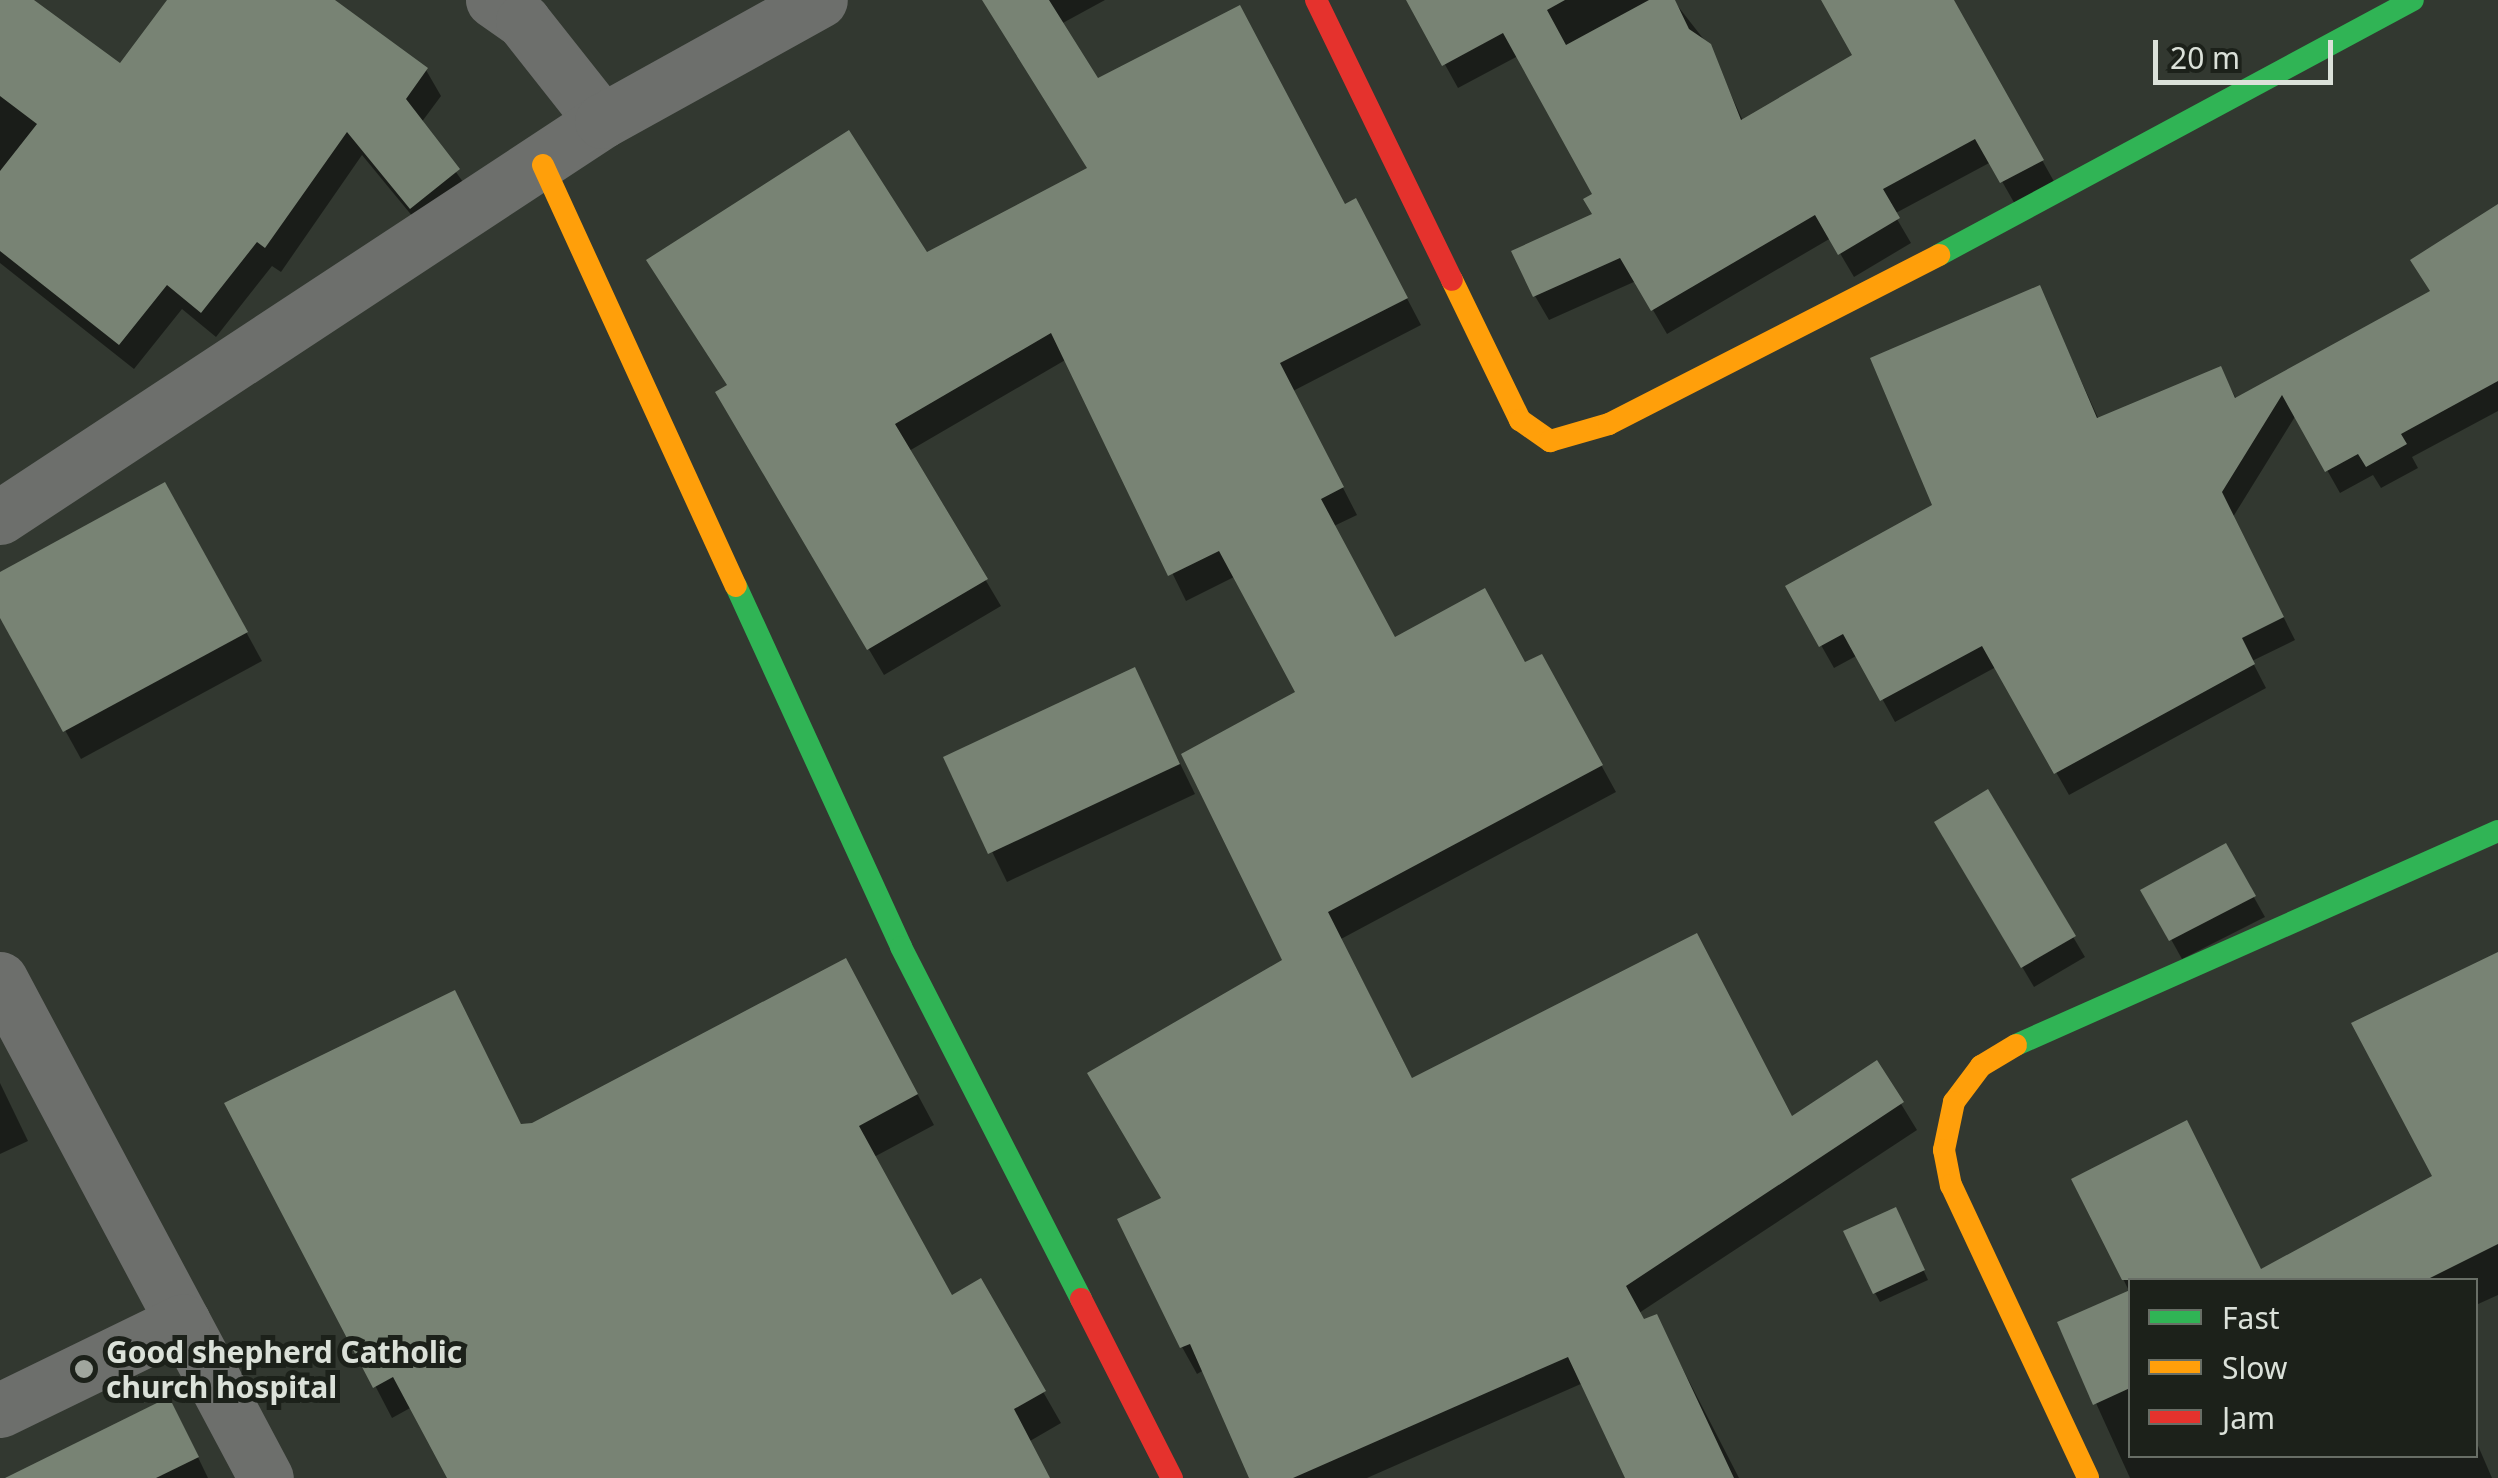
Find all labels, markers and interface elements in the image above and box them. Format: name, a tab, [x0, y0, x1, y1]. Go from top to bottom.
scale bar	[2158, 20, 2338, 82]
text: 20 m	[2170, 37, 2240, 78]
legend	[2128, 1278, 2478, 1458]
text: Fast	[2222, 1297, 2280, 1338]
place label: Good shepherd Catholic church hospital	[106, 1334, 462, 1404]
text: Slow	[2222, 1347, 2287, 1388]
marker: Good shepherd Catholic church hospital	[71, 1356, 97, 1382]
text: Jam	[2222, 1397, 2275, 1438]

